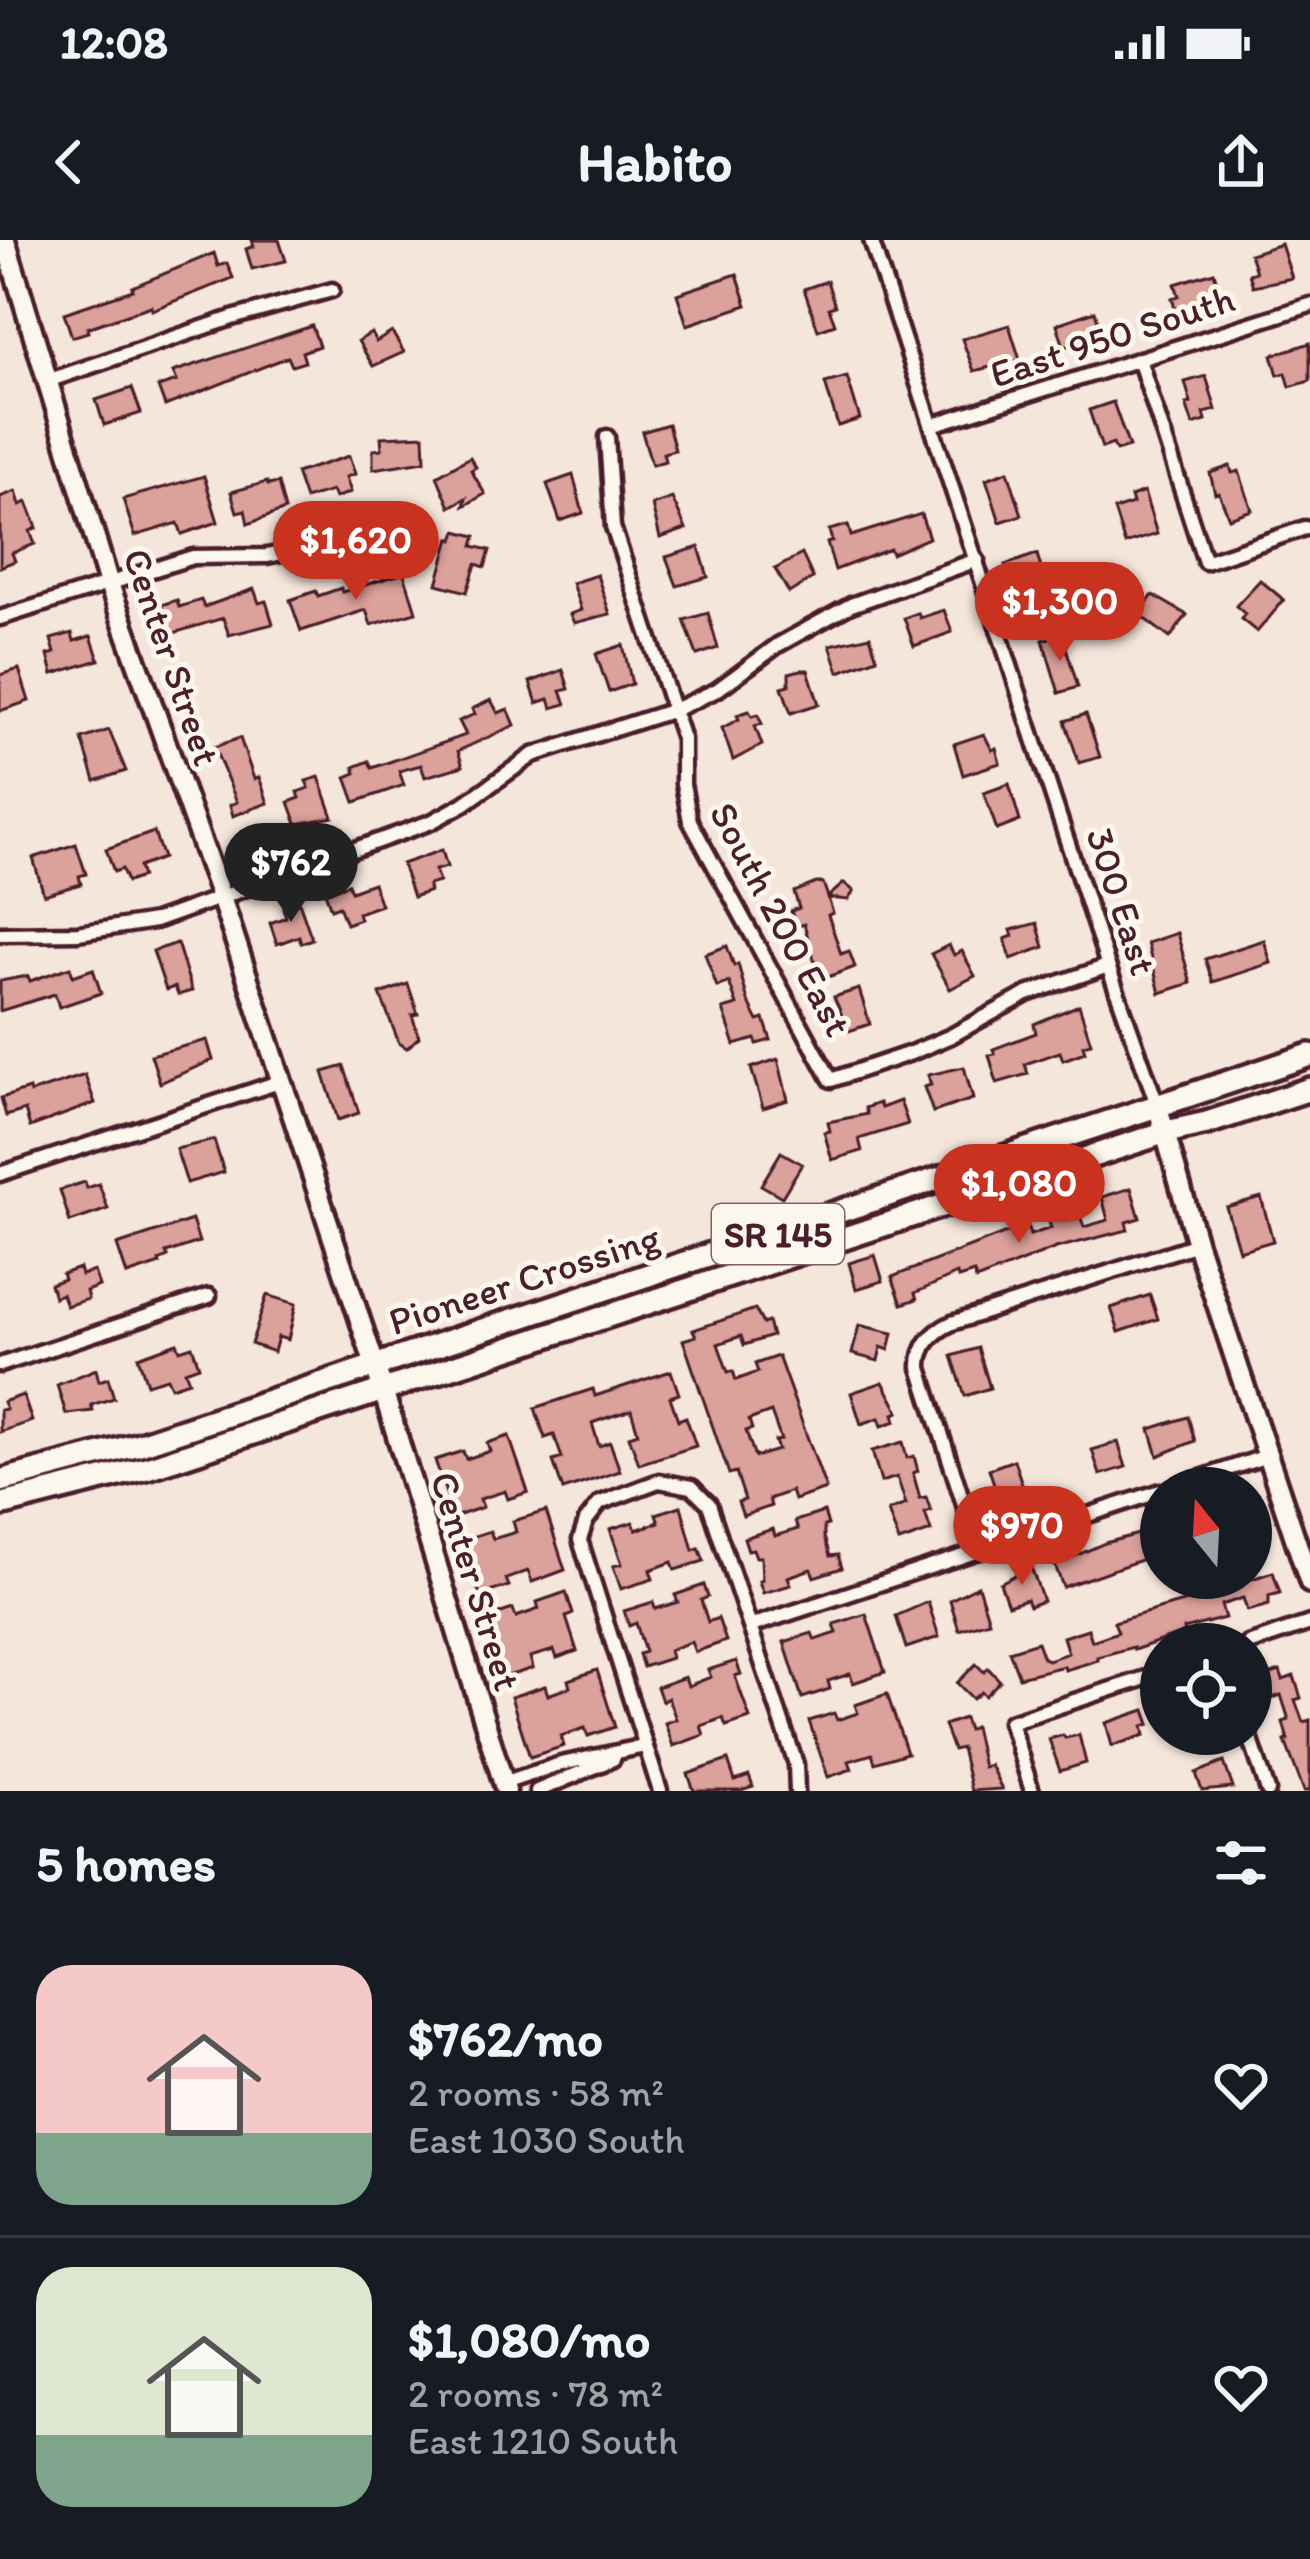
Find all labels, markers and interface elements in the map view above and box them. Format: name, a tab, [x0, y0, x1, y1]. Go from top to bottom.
text: 12:08	[60, 15, 168, 69]
icon: back	[36, 129, 102, 195]
icon: share	[1208, 129, 1274, 195]
text: Habito	[577, 130, 733, 195]
street label: East 950 South	[984, 274, 1240, 398]
pin: $1,620	[258, 501, 454, 603]
text: $1,620	[300, 516, 412, 563]
street label: Center Street	[113, 542, 231, 772]
pin: $1,300	[962, 562, 1158, 664]
text: $1,300	[1002, 577, 1118, 624]
street label: South 200 East	[700, 794, 862, 1044]
street label: 300 East	[1076, 822, 1168, 980]
pin: $762	[220, 823, 362, 925]
text: $762	[251, 838, 331, 885]
pin: $1,080	[921, 1144, 1117, 1246]
text: $1,080	[961, 1159, 1077, 1206]
road number: SR 145	[712, 1204, 844, 1264]
street label: Pioneer Crossing	[383, 1213, 665, 1345]
street label: Center Street	[420, 1466, 532, 1696]
north arrow	[1140, 1467, 1272, 1599]
map controls	[1140, 1467, 1272, 1755]
pin: $970	[951, 1486, 1093, 1588]
text: $970	[980, 1501, 1064, 1548]
button: locate	[1140, 1623, 1272, 1755]
icon: filters	[1208, 1830, 1274, 1896]
text: 5 homes	[36, 1833, 216, 1894]
text: $762/mo	[408, 2008, 603, 2069]
icon: home	[132, 2013, 276, 2157]
icon: heart	[1208, 2052, 1274, 2118]
text: 2 rooms · 58 m²	[408, 2069, 664, 2116]
text: East 1030 South	[408, 2116, 685, 2163]
text: $1,080/mo	[408, 2309, 651, 2370]
icon: home	[132, 2315, 276, 2459]
icon: heart	[1208, 2354, 1274, 2420]
text: 2 rooms · 78 m²	[408, 2370, 663, 2417]
text: East 1210 South	[408, 2417, 678, 2464]

